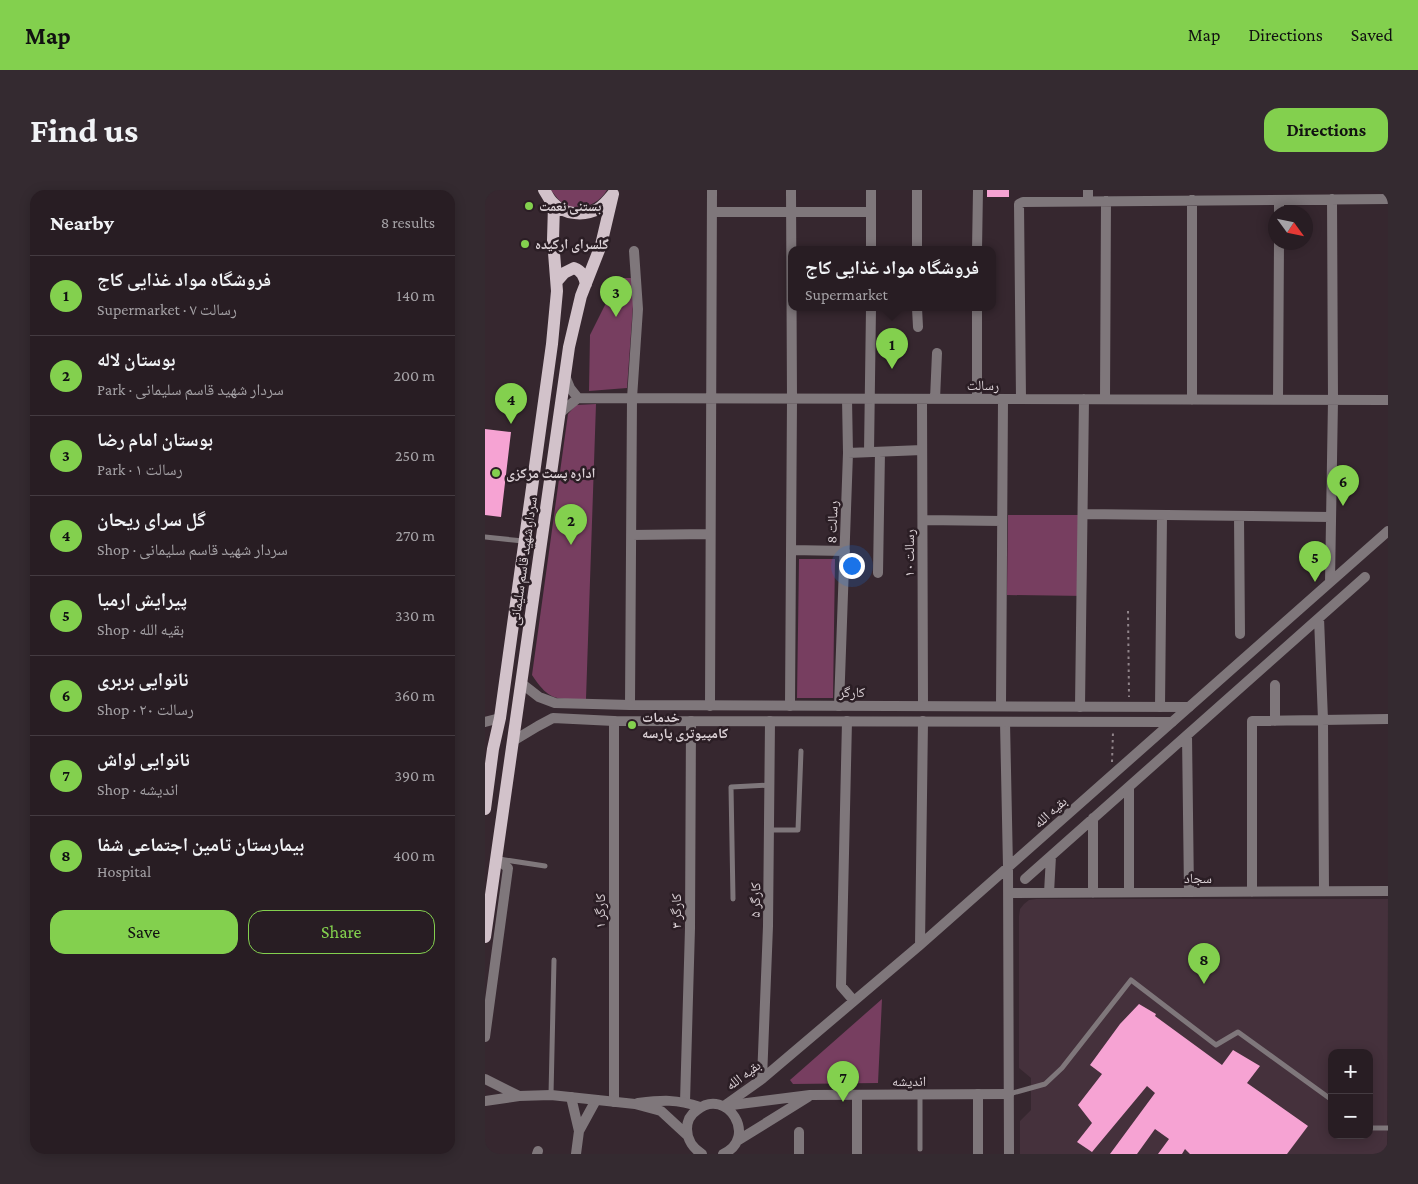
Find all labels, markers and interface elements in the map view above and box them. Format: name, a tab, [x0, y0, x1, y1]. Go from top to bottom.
text: Map	[25, 22, 71, 49]
text: Map	[1188, 25, 1220, 45]
text: Directions	[1248, 25, 1323, 45]
text: Saved	[1351, 25, 1393, 45]
button: Directions	[1264, 108, 1388, 152]
text: Find us	[30, 111, 138, 150]
place label: بستنی نعمت	[539, 198, 602, 215]
marker: بستنی نعمت	[523, 200, 535, 212]
north arrow	[1268, 205, 1313, 250]
text: Nearby	[50, 211, 114, 235]
text: 8 results	[381, 214, 435, 231]
place label: گلسرای ارکیده	[535, 236, 609, 253]
marker: گلسرای ارکیده	[519, 238, 531, 250]
popup	[788, 246, 996, 311]
text: فروشگاه مواد غذایی کاج	[805, 257, 979, 278]
text: فروشگاه مواد غذایی کاج	[97, 269, 271, 290]
pin: 3	[600, 276, 632, 317]
text: Supermarket	[805, 286, 888, 303]
text: 1	[63, 287, 69, 304]
text: 140 m	[397, 287, 435, 304]
text: Supermarket · رسالت ۷	[97, 301, 237, 318]
pin: 1	[876, 328, 908, 369]
text: بوستان لاله	[97, 349, 176, 370]
text: 2	[62, 367, 70, 384]
text: 200 m	[393, 367, 435, 384]
street label: رسالت	[967, 377, 999, 394]
text: Park · سردار شهید قاسم سلیمانی	[97, 381, 284, 398]
pin: 4	[495, 383, 527, 424]
text: بوستان امام رضا	[97, 429, 213, 450]
text: 3	[62, 447, 70, 464]
text: 250 m	[395, 447, 435, 464]
text: Park · رسالت ۱	[97, 461, 183, 478]
place label: اداره پست مرکزی	[506, 465, 595, 482]
pin: 6	[1327, 465, 1359, 506]
marker: اداره پست مرکزی	[490, 467, 502, 479]
street label: سردار شهید قاسم سلیمانی	[506, 496, 542, 627]
street label: رسالت 8	[823, 500, 842, 544]
pin: 2	[555, 504, 587, 545]
text: گل سرای ریحان	[97, 509, 206, 530]
text: 4	[62, 527, 70, 544]
text: 270 m	[396, 527, 435, 544]
street label: رسالت ۱۰	[901, 529, 918, 577]
text: Shop · سردار شهید قاسم سلیمانی	[97, 541, 288, 558]
pin: 5	[1299, 541, 1331, 582]
your location	[839, 553, 865, 579]
text: پیرایش ارمیا	[97, 589, 187, 610]
text: 5	[62, 607, 70, 624]
text: 330 m	[395, 607, 435, 624]
text: Shop · بقیه الله	[97, 621, 184, 638]
text: نانوایی بربری	[97, 669, 188, 690]
street label: کارگر	[838, 684, 865, 701]
text: 6	[62, 687, 70, 704]
text: 360 m	[394, 687, 435, 704]
text: Shop · رسالت ۲۰	[97, 701, 194, 718]
place label: خدمات کامپیوتری پارسه	[642, 709, 728, 742]
marker: خدمات کامپیوتری پارسه	[626, 719, 638, 731]
text: نانوایی لواش	[97, 749, 190, 770]
text: 7	[62, 767, 70, 784]
text: 390 m	[394, 767, 435, 784]
text: Shop · اندیشه	[97, 781, 178, 798]
street label: بقیه الله	[1030, 793, 1070, 831]
text: بیمارستان تامین اجتماعی شفا	[97, 834, 304, 855]
text: 8	[61, 847, 71, 864]
text: 400 m	[393, 847, 435, 864]
text: Hospital	[97, 863, 151, 880]
street label: سجاد	[1184, 870, 1212, 886]
street label: کارگر ۵	[747, 882, 764, 918]
street label: کارگر ۱	[592, 893, 609, 929]
street label: کارگر ۳	[668, 893, 685, 929]
button: Save	[50, 910, 238, 954]
button: Share	[248, 910, 435, 954]
pin: 8	[1188, 943, 1220, 984]
map controls	[1328, 1049, 1373, 1139]
button: +	[1328, 1049, 1373, 1094]
street label: بقیه الله	[722, 1057, 764, 1094]
pin: 7	[827, 1061, 859, 1102]
street label: اندیشه	[892, 1073, 926, 1089]
button: −	[1328, 1094, 1373, 1139]

